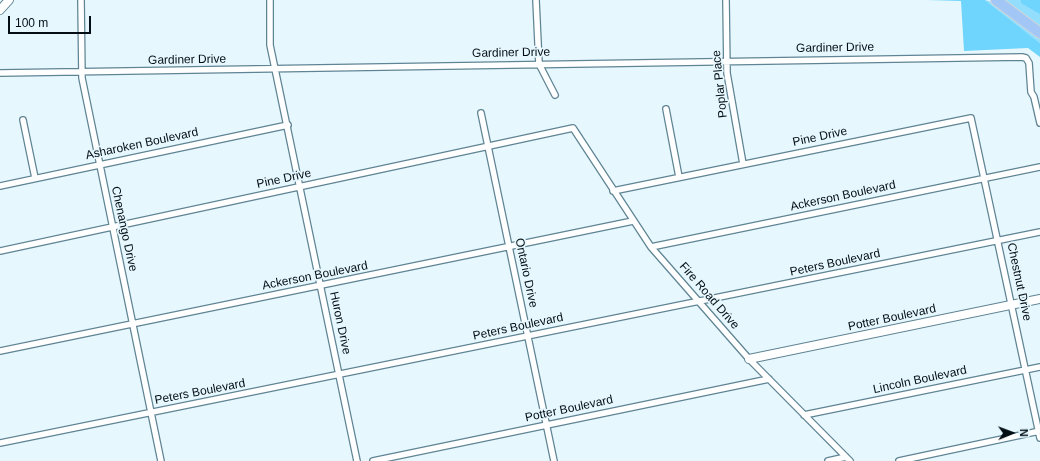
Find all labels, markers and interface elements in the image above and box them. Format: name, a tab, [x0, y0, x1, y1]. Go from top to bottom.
scale bar	[10, 8, 93, 34]
text: 100 m	[15, 16, 48, 30]
street label: Gardiner Drive	[796, 40, 874, 56]
street label: Gardiner Drive	[472, 45, 550, 61]
street label: Poplar Place	[709, 49, 731, 119]
street label: Gardiner Drive	[148, 52, 226, 68]
street label: Pine Drive	[791, 124, 849, 150]
street label: Asharoken Boulevard	[84, 125, 200, 163]
street label: Pine Drive	[255, 166, 313, 192]
street label: Ackerson Boulevard	[789, 178, 897, 214]
street label: Chenango Drive	[108, 185, 140, 273]
street label: Ontario Drive	[512, 237, 540, 309]
street label: Chestnut Drive	[1004, 242, 1034, 322]
street label: Peters Boulevard	[788, 246, 882, 280]
street label: Ackerson Boulevard	[261, 259, 369, 293]
street label: Fire Road Drive	[676, 260, 742, 332]
street label: Huron Drive	[326, 290, 354, 356]
street label: Potter Boulevard	[847, 302, 937, 334]
street label: Peters Boulevard	[471, 310, 565, 344]
street label: Lincoln Boulevard	[872, 363, 968, 397]
street label: Peters Boulevard	[153, 376, 247, 408]
street label: Potter Boulevard	[524, 393, 614, 425]
north arrow	[992, 413, 1032, 453]
text: N	[1018, 429, 1030, 437]

